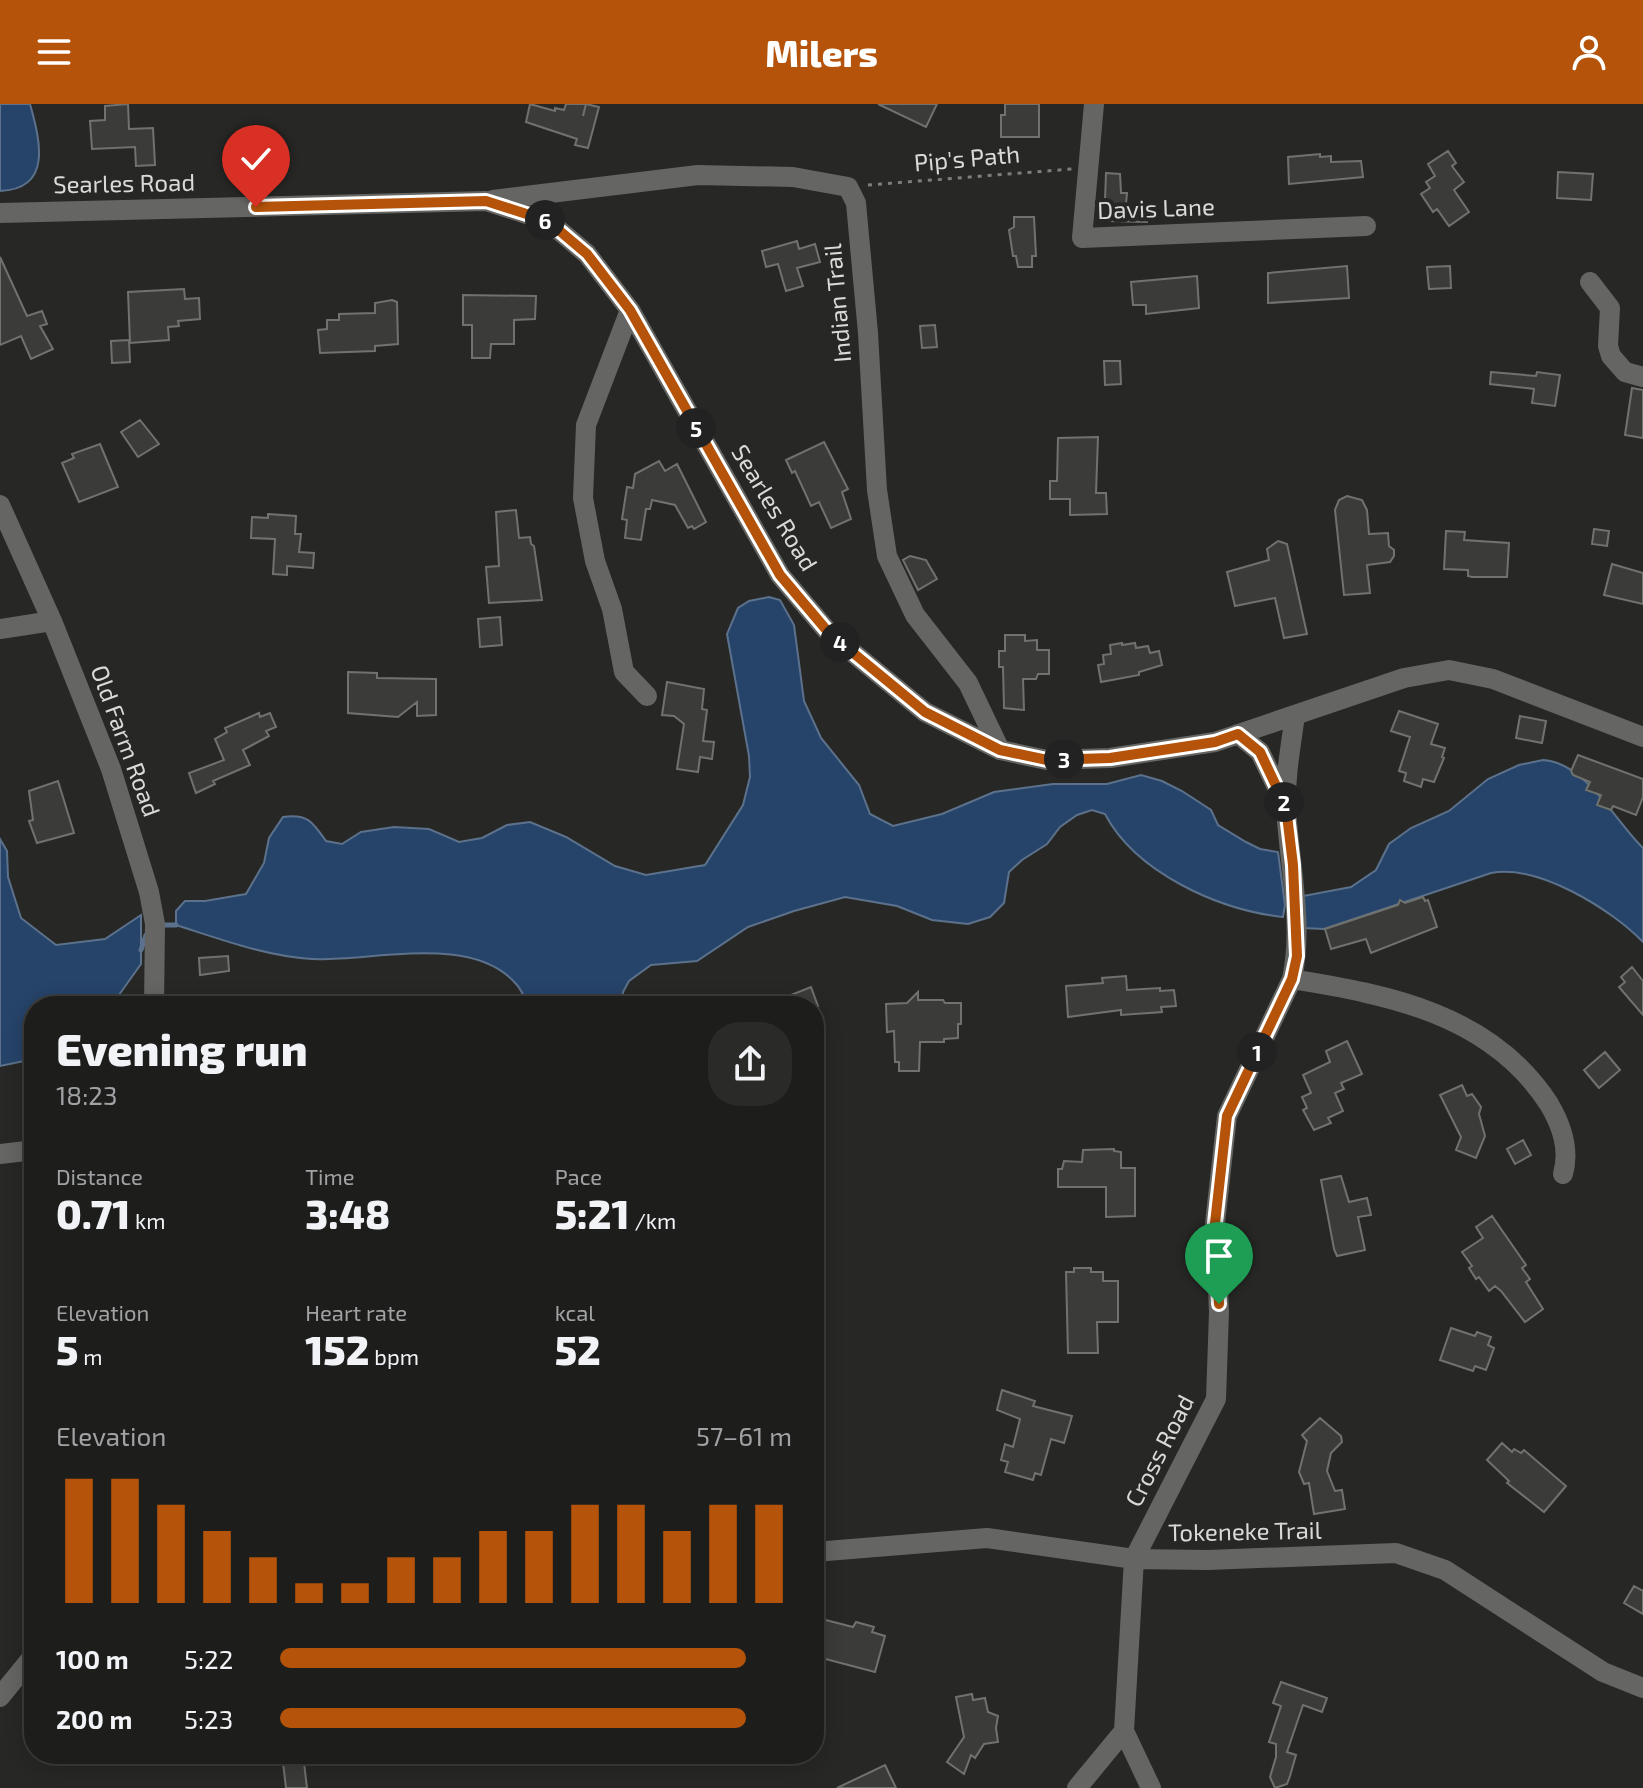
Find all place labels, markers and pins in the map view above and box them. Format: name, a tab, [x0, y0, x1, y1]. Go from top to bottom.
pin	[222, 125, 290, 207]
pin: 6	[525, 200, 565, 240]
pin: 5	[676, 408, 716, 448]
pin: 4	[820, 622, 860, 662]
pin: 3	[1044, 739, 1084, 779]
pin: 2	[1264, 782, 1304, 822]
pin: 1	[1237, 1032, 1277, 1072]
pin	[1185, 1222, 1253, 1304]

